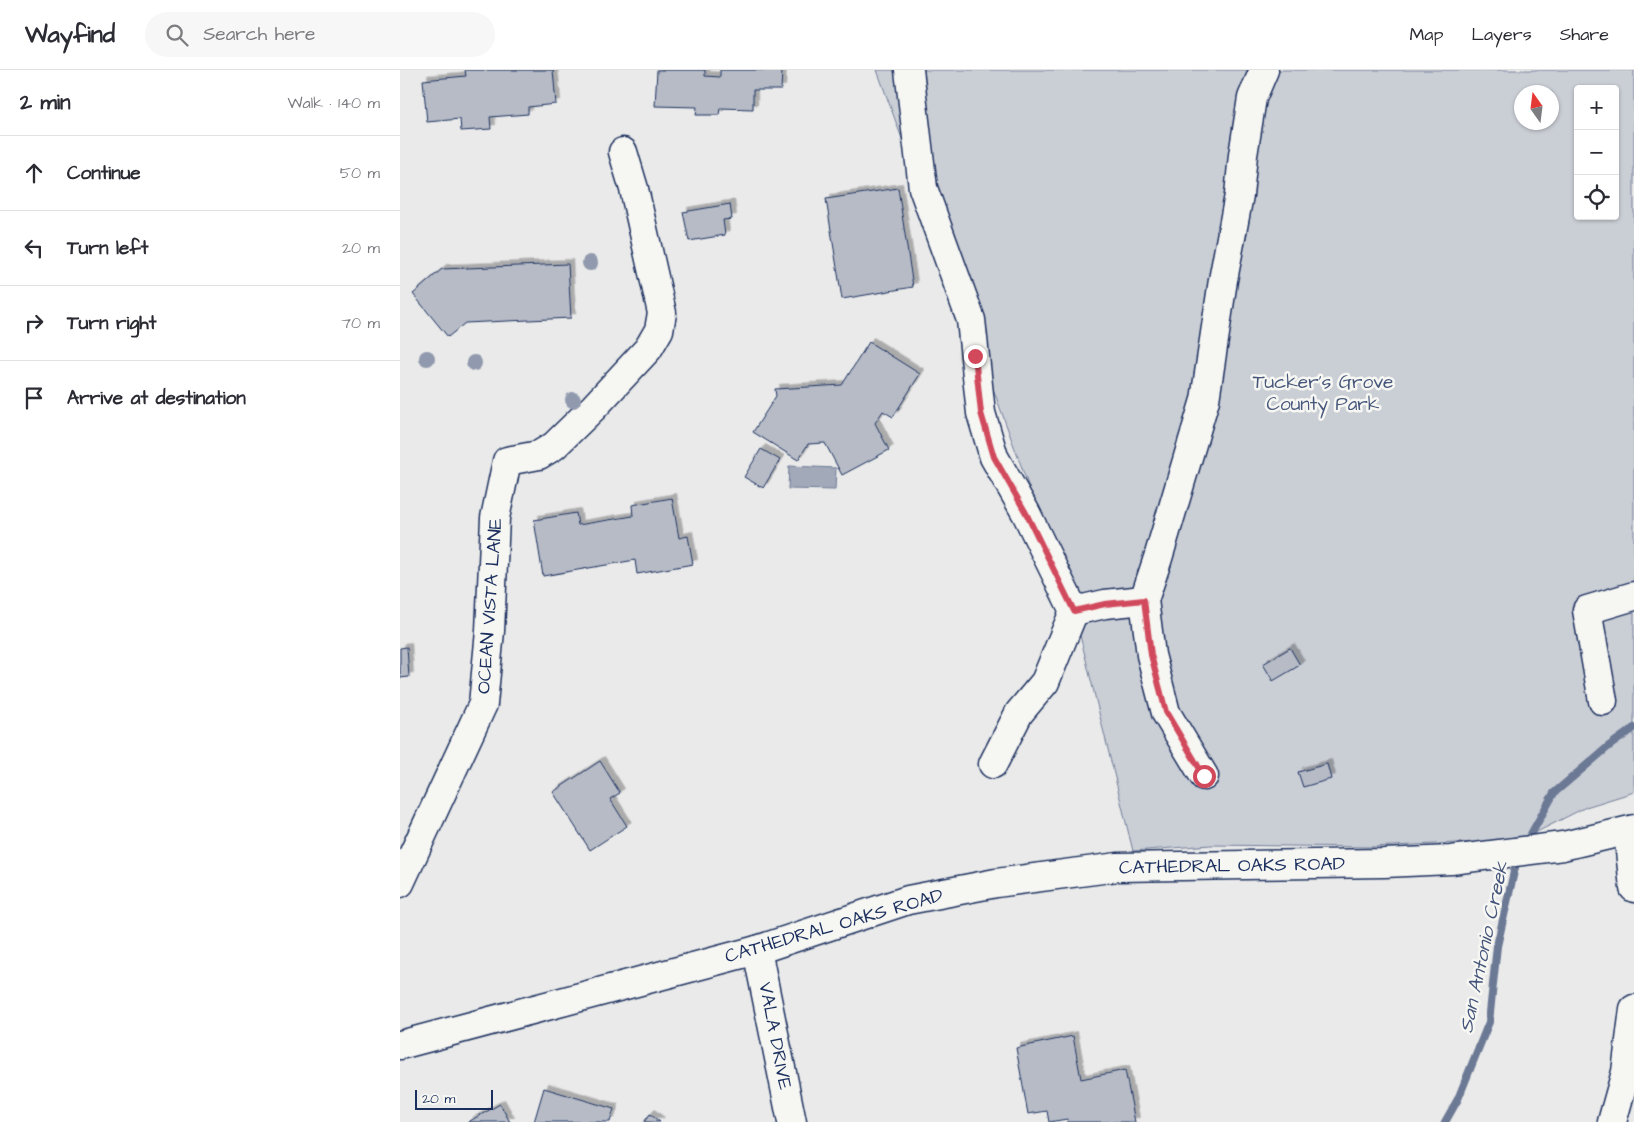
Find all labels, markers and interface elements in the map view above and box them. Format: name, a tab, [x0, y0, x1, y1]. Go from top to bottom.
search box	[145, 12, 495, 57]
text: Wayfind	[25, 18, 115, 52]
icon: search	[163, 21, 191, 49]
text: Search here	[203, 21, 315, 48]
text: Map	[1409, 22, 1443, 47]
text: Layers	[1471, 22, 1532, 47]
text: Share	[1560, 22, 1609, 47]
north arrow	[1514, 85, 1559, 130]
map controls	[1574, 85, 1619, 220]
button: +	[1574, 85, 1619, 130]
text: 2 min	[20, 88, 70, 117]
text: Walk · 140 m	[288, 92, 380, 114]
button: −	[1574, 130, 1619, 175]
icon: ahead	[20, 159, 48, 187]
text: Continue	[67, 160, 141, 187]
text: 50 m	[340, 162, 380, 184]
button: locate	[1574, 175, 1619, 220]
icon: left	[20, 234, 48, 262]
text: Turn left	[67, 235, 148, 262]
text: 20 m	[342, 237, 380, 259]
icon: right	[20, 309, 48, 337]
text: Turn right	[67, 310, 156, 337]
text: 70 m	[341, 312, 380, 334]
route end	[964, 345, 987, 368]
park label: Tucker's Grove County Park	[1253, 369, 1393, 419]
icon: arrive	[20, 384, 48, 412]
text: Arrive at destination	[67, 385, 246, 412]
street label: OCEAN VISTA LANE	[470, 517, 510, 695]
route start	[1193, 765, 1216, 788]
street label: CATHEDRAL OAKS ROAD	[1119, 851, 1345, 881]
water label: San Antonio Creek	[1452, 858, 1516, 1035]
street label: CATHEDRAL OAKS ROAD	[722, 882, 946, 970]
street label: VALA DRIVE	[751, 980, 799, 1092]
scale bar	[415, 1087, 492, 1110]
text: 20 m	[422, 1089, 455, 1109]

